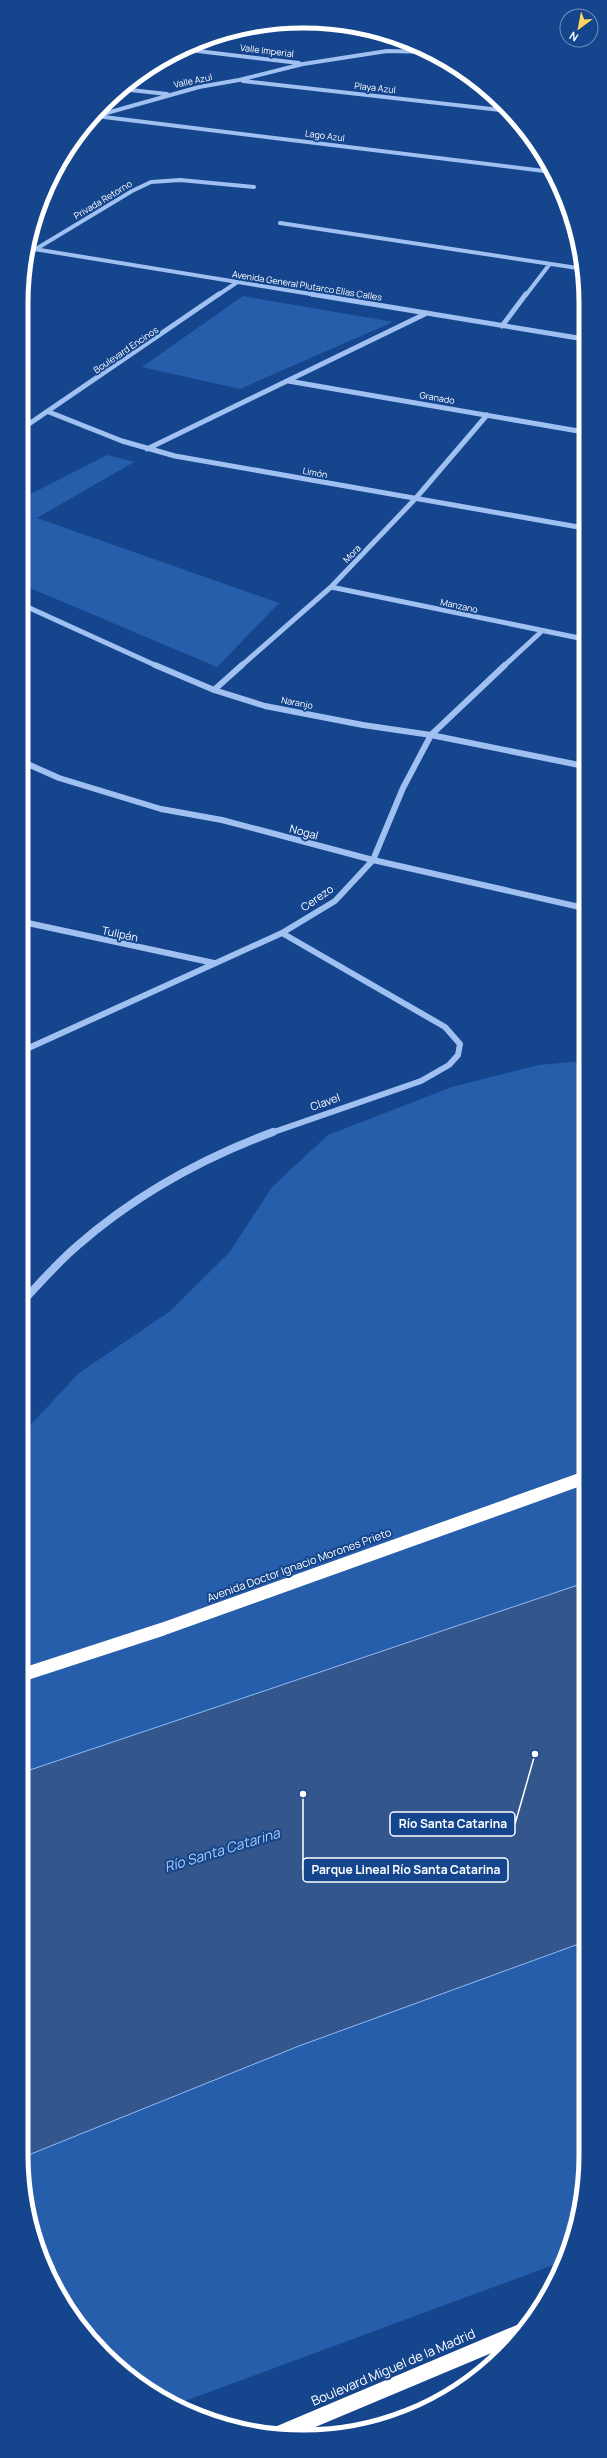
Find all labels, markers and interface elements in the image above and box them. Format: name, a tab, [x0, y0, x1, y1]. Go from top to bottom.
north arrow	[559, 8, 599, 48]
text: N	[566, 28, 581, 45]
street label: Valle Imperial	[239, 41, 295, 60]
street label: Valle Azul	[172, 70, 213, 91]
street label: Playa Azul	[354, 79, 396, 96]
street label: Lago Azul	[304, 127, 346, 144]
street label: Privada Retorno	[71, 177, 134, 222]
street label: Avenida General Plutarco Elías Calles	[231, 267, 383, 304]
street label: Boulevard Encinos	[91, 323, 161, 376]
street label: Granado	[419, 388, 456, 407]
street label: Limón	[302, 464, 329, 481]
street label: Mora	[340, 542, 364, 566]
street label: Manzano	[439, 595, 479, 616]
street label: Naranjo	[280, 693, 314, 712]
street label: Nogal	[288, 820, 320, 843]
street label: Cerezo	[297, 881, 336, 914]
street label: Tulipán	[101, 922, 140, 945]
street label: Clavel	[308, 1089, 342, 1114]
street label: Avenida Doctor Ignacio Morones Prieto	[205, 1524, 394, 1605]
callout: Río Santa Catarina	[390, 1812, 515, 1836]
text: Río Santa Catarina	[399, 1815, 507, 1832]
water label: Río Santa Catarina	[162, 1823, 283, 1876]
callout: Parque Lineal Río Santa Catarina	[303, 1858, 508, 1882]
text: Parque Lineal Río Santa Catarina	[311, 1861, 501, 1878]
street label: Boulevard Miguel de la Madrid	[308, 2324, 478, 2410]

